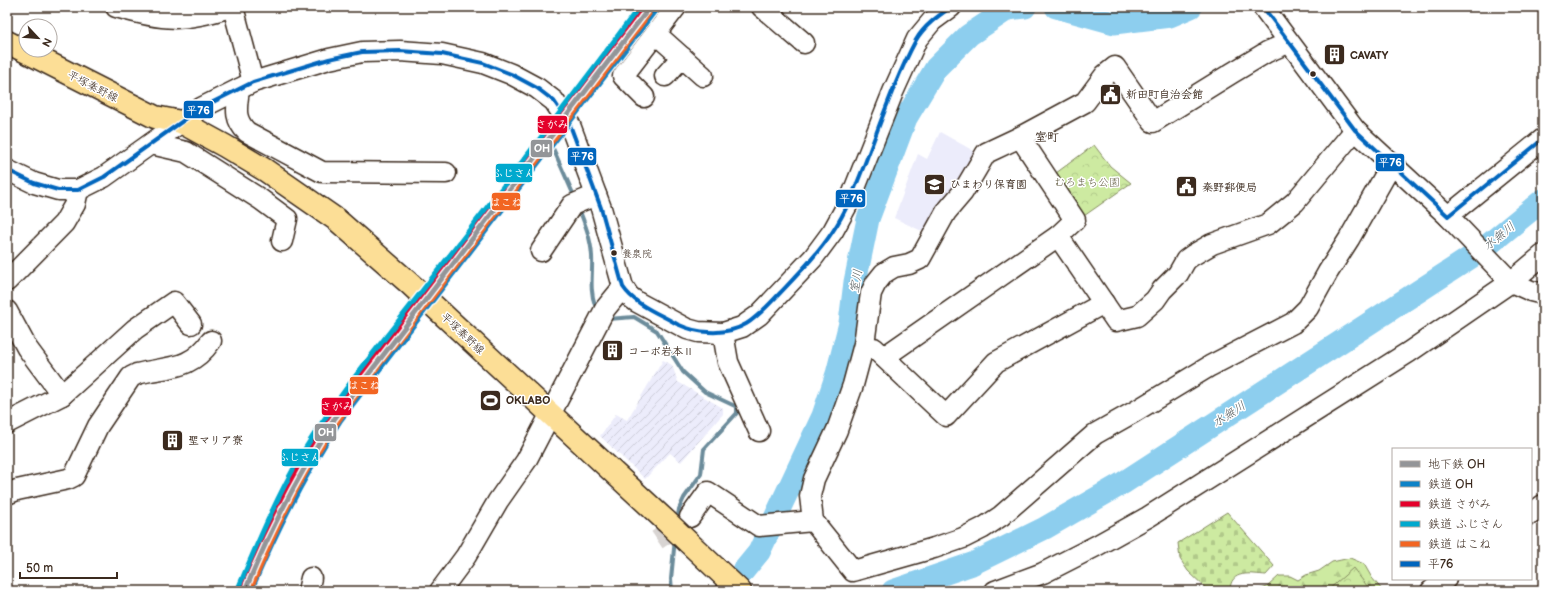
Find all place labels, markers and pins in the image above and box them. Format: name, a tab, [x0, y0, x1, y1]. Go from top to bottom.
building icon: CAVATY	[1322, 42, 1348, 68]
place label: CAVATY	[1350, 49, 1389, 62]
unlabelled marker	[1308, 69, 1318, 79]
public building icon: 新田町自治会館	[1097, 81, 1123, 107]
place label: 新田町自治会館	[1126, 88, 1203, 101]
school or university icon: ひまわり保育園	[921, 171, 947, 197]
public building icon: 秦野郵便局	[1173, 174, 1199, 200]
place label: ひまわり保育園	[950, 178, 1027, 191]
place label: 秦野郵便局	[1202, 181, 1257, 194]
marker: 養泉院	[609, 248, 619, 258]
place label: 養泉院	[622, 248, 652, 260]
building icon: コーポ岩本Ⅱ	[600, 338, 626, 364]
place label: コーポ岩本Ⅱ	[628, 345, 694, 358]
sports icon: OKLABO	[478, 387, 504, 413]
place label: OKLABO	[506, 394, 550, 407]
building icon: 聖マリア寮	[159, 427, 185, 453]
place label: 聖マリア寮	[188, 434, 243, 447]

